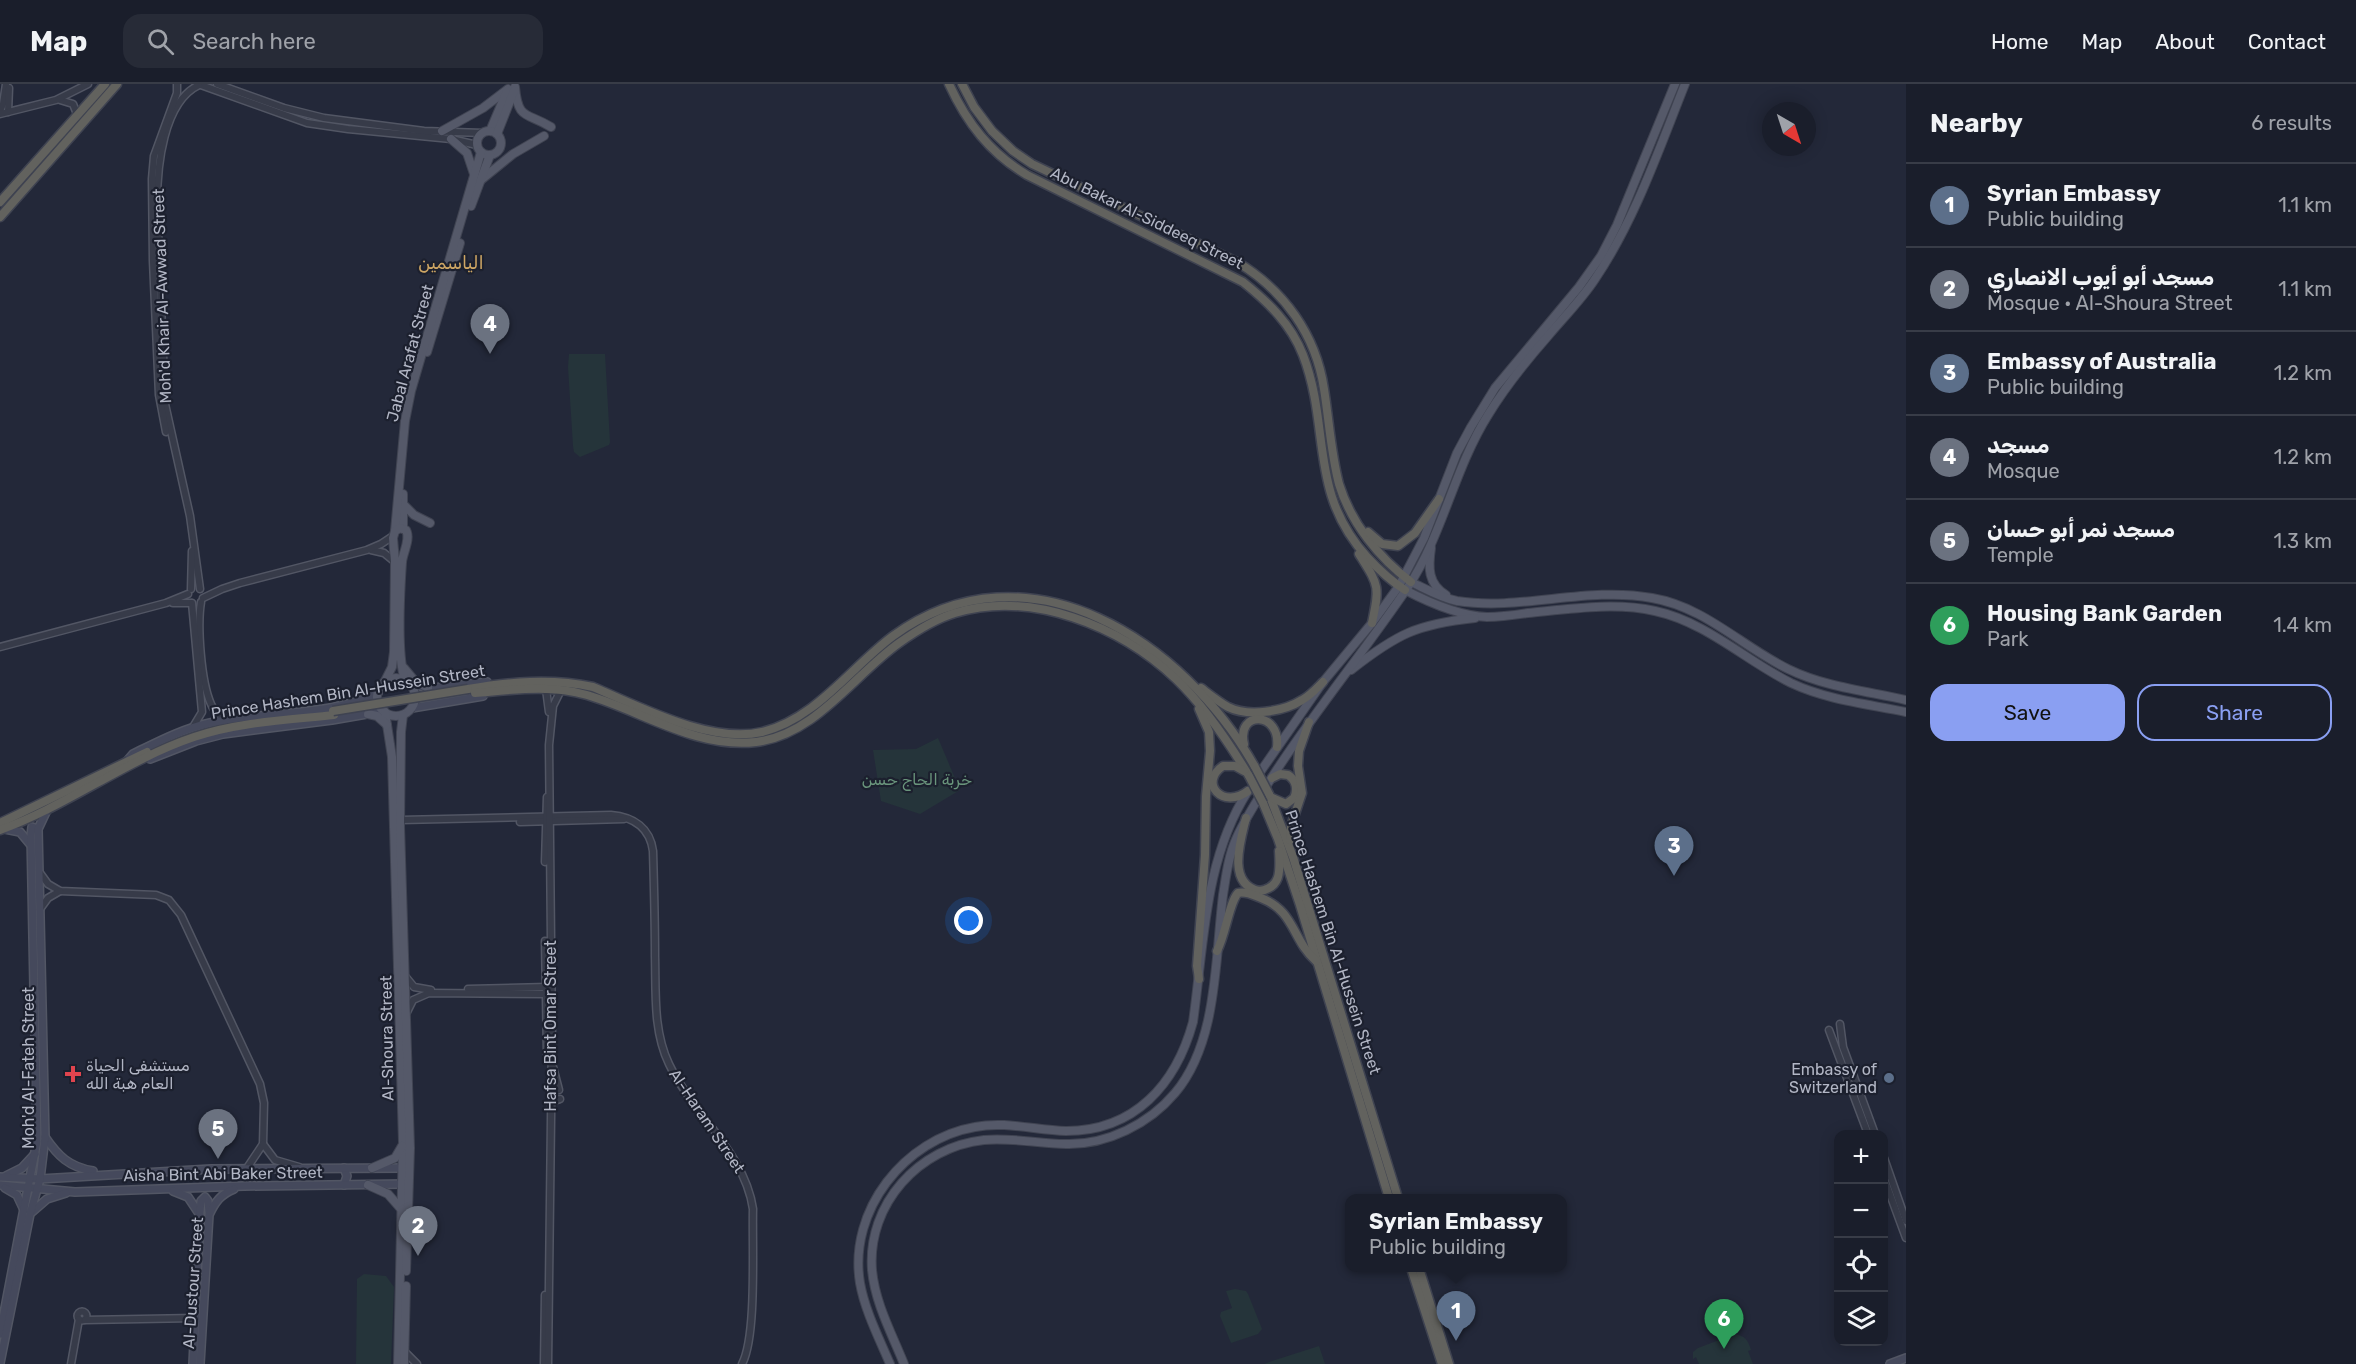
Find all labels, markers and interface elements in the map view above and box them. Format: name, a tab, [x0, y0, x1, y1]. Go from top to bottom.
search box	[123, 14, 543, 68]
text: Map	[30, 25, 87, 58]
icon: search	[144, 25, 177, 58]
text: Search here	[192, 28, 316, 55]
text: Home	[1991, 29, 2048, 54]
text: Map	[2081, 29, 2122, 54]
text: About	[2155, 29, 2215, 54]
text: Contact	[2248, 29, 2326, 54]
north arrow	[1762, 102, 1816, 156]
text: Nearby	[1930, 108, 2023, 139]
text: 6 results	[2251, 111, 2332, 135]
street label: Abu Bakar Al-Siddeeq Street	[1048, 163, 1246, 273]
text: Syrian Embassy	[1987, 180, 2161, 207]
street label: Moh'd Khair Al-Awwad Street	[149, 188, 175, 404]
text: 1	[1945, 193, 1954, 217]
text: 1.1 km	[2278, 193, 2332, 217]
text: Public building	[1987, 207, 2124, 231]
district label: الياسمين	[418, 252, 484, 274]
text: مسجد أبو أيوب الانصاري	[1987, 264, 2214, 291]
text: 2	[1943, 277, 1956, 301]
text: 1.1 km	[2278, 277, 2332, 301]
street label: Jabal Arafat Street	[383, 282, 437, 424]
text: Mosque · Al-Shoura Street	[1987, 291, 2233, 315]
pin: 4	[470, 304, 510, 354]
text: Embassy of Australia	[1987, 348, 2216, 375]
text: 3	[1943, 361, 1956, 385]
text: 1.2 km	[2274, 361, 2332, 385]
text: Public building	[1987, 375, 2124, 399]
text: مسجد	[1987, 432, 2050, 459]
text: 4	[1943, 445, 1956, 469]
text: 1.2 km	[2274, 445, 2332, 469]
text: Mosque	[1987, 459, 2060, 483]
text: مسجد نمر أبو حسان	[1987, 516, 2175, 543]
text: 5	[1943, 529, 1956, 553]
text: 1.3 km	[2273, 529, 2332, 553]
text: Temple	[1987, 543, 2054, 567]
text: Housing Bank Garden	[1987, 600, 2222, 627]
text: 6	[1943, 613, 1956, 637]
text: 1.4 km	[2273, 613, 2332, 637]
text: Park	[1987, 627, 2029, 651]
street label: Prince Hashem Bin Al-Hussein Street	[210, 661, 486, 723]
button: Save	[1930, 684, 2125, 741]
button: Share	[2137, 684, 2332, 741]
park label: خربة الحاج حسن	[862, 770, 972, 791]
street label: Prince Hashem Bin Al-Hussein Street	[1281, 807, 1385, 1077]
pin: 3	[1654, 826, 1694, 876]
your location	[954, 906, 983, 935]
street label: Hafsa Bint Omar Street	[541, 940, 560, 1112]
street label: Al-Shoura Street	[376, 975, 398, 1101]
street label: Moh'd Al-Fateh Street	[19, 987, 38, 1149]
place label: مستشفى الحياة العام هبة الله	[86, 1056, 190, 1094]
place label: Embassy of Switzerland	[1789, 1060, 1878, 1097]
marker: مستشفى الحياة العام هبة الله	[64, 1065, 82, 1083]
street label: Al-Haram Street	[665, 1065, 749, 1177]
marker: Embassy of Switzerland	[1882, 1071, 1896, 1085]
pin: 5	[198, 1110, 238, 1159]
map controls	[1834, 1130, 1888, 1346]
button: +	[1834, 1130, 1888, 1184]
street label: Aisha Bint Abi Baker Street	[123, 1163, 323, 1185]
button: −	[1834, 1184, 1888, 1238]
popup	[1345, 1194, 1567, 1272]
pin: 2	[398, 1206, 438, 1256]
text: Syrian Embassy	[1369, 1208, 1543, 1235]
street label: Al-Dustour Street	[179, 1216, 207, 1350]
text: Public building	[1369, 1235, 1506, 1259]
button: locate	[1834, 1238, 1888, 1292]
pin: 1	[1436, 1292, 1476, 1341]
button: layers	[1834, 1292, 1888, 1346]
pin: 6	[1704, 1300, 1744, 1349]

